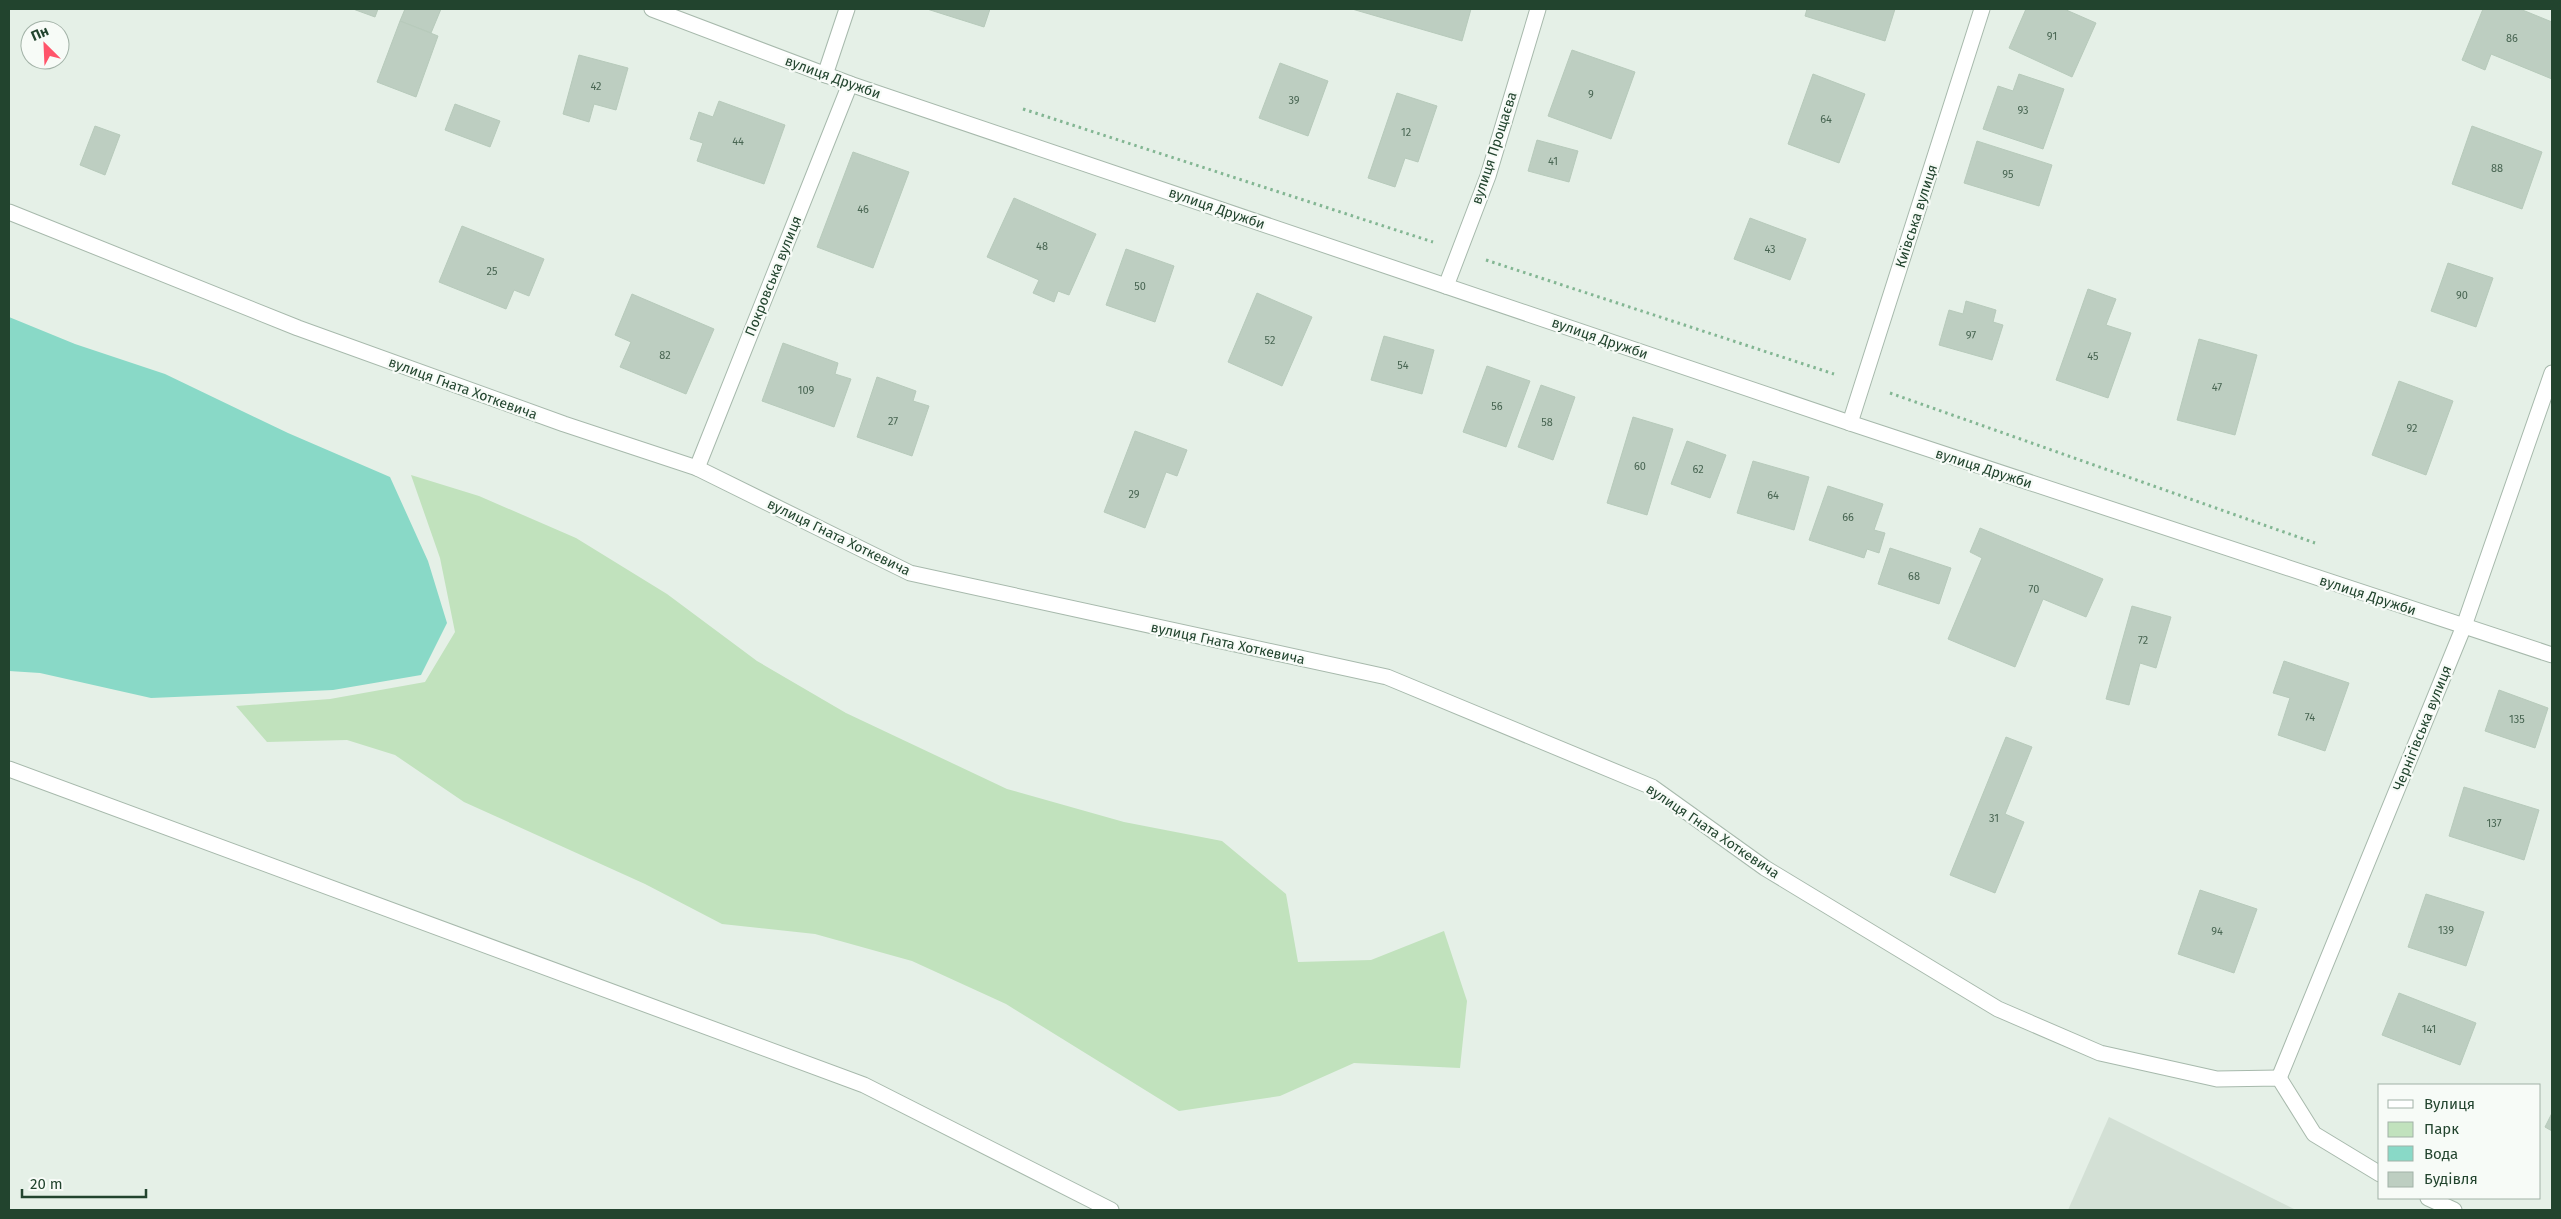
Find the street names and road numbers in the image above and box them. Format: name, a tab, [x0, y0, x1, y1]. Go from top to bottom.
street label: вулиця Дружби	[783, 52, 883, 103]
street label: вулиця Прощаєва	[1468, 90, 1521, 207]
street label: Київська вулиця	[1892, 162, 1941, 270]
street label: вулиця Дружби	[1166, 184, 1267, 233]
street label: Покровська вулиця	[742, 214, 805, 339]
street label: вулиця Дружби	[1549, 314, 1650, 363]
street label: вулиця Гната Хоткевича	[386, 354, 540, 423]
street label: вулиця Дружби	[1933, 445, 2034, 492]
street label: вулиця Гната Хоткевича	[764, 495, 913, 580]
street label: вулиця Дружби	[2317, 572, 2418, 619]
street label: вулиця Гната Хоткевича	[1149, 619, 1307, 668]
street label: Чернігівська вулиця	[2390, 663, 2455, 793]
street label: вулиця Гната Хоткевича	[1643, 780, 1783, 882]

